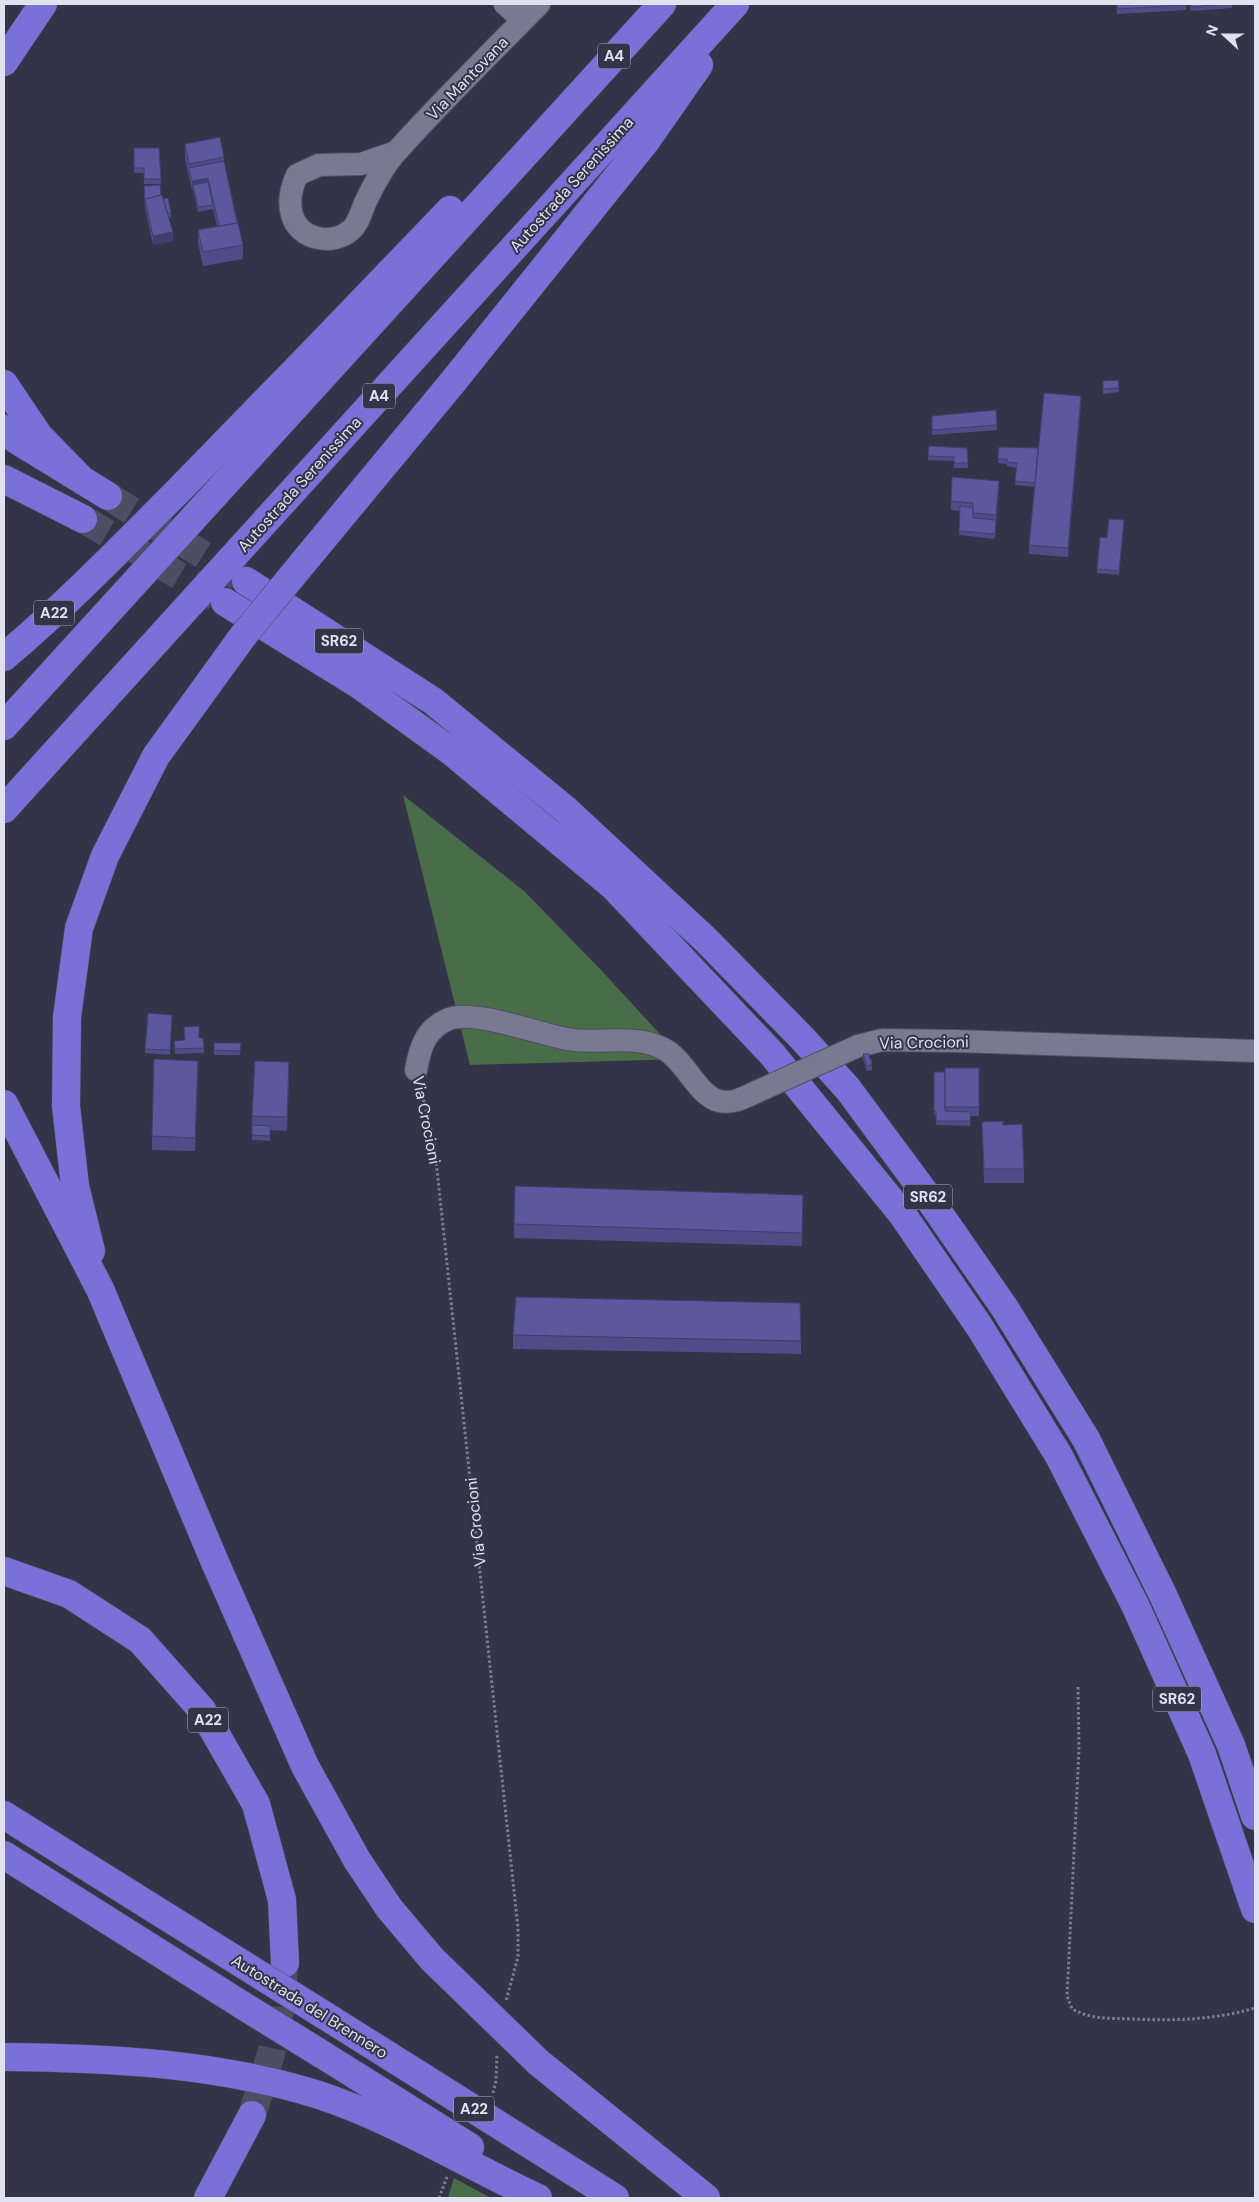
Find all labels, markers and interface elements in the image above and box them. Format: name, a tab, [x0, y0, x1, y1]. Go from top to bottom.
north arrow	[1199, 10, 1249, 60]
text: N	[1202, 22, 1222, 38]
street label: Via Mantovana	[422, 32, 513, 125]
road number: A4	[598, 44, 630, 68]
street label: Autostrada Serenissima	[505, 112, 638, 257]
road number: A4	[363, 384, 395, 408]
street label: Autostrada Serenissima	[233, 412, 366, 557]
road number: A22	[34, 600, 74, 626]
road number: SR62	[315, 628, 363, 654]
street label: Via Crocioni	[879, 1031, 969, 1054]
street label: Via Crocioni	[408, 1074, 445, 1166]
road number: SR62	[904, 1184, 952, 1210]
street label: Via Crocioni	[460, 1476, 491, 1568]
road number: SR62	[1153, 1686, 1201, 1712]
road number: A22	[188, 1708, 228, 1732]
street label: Autostrada del Brennero	[228, 1950, 392, 2063]
road number: A22	[454, 2096, 494, 2122]

